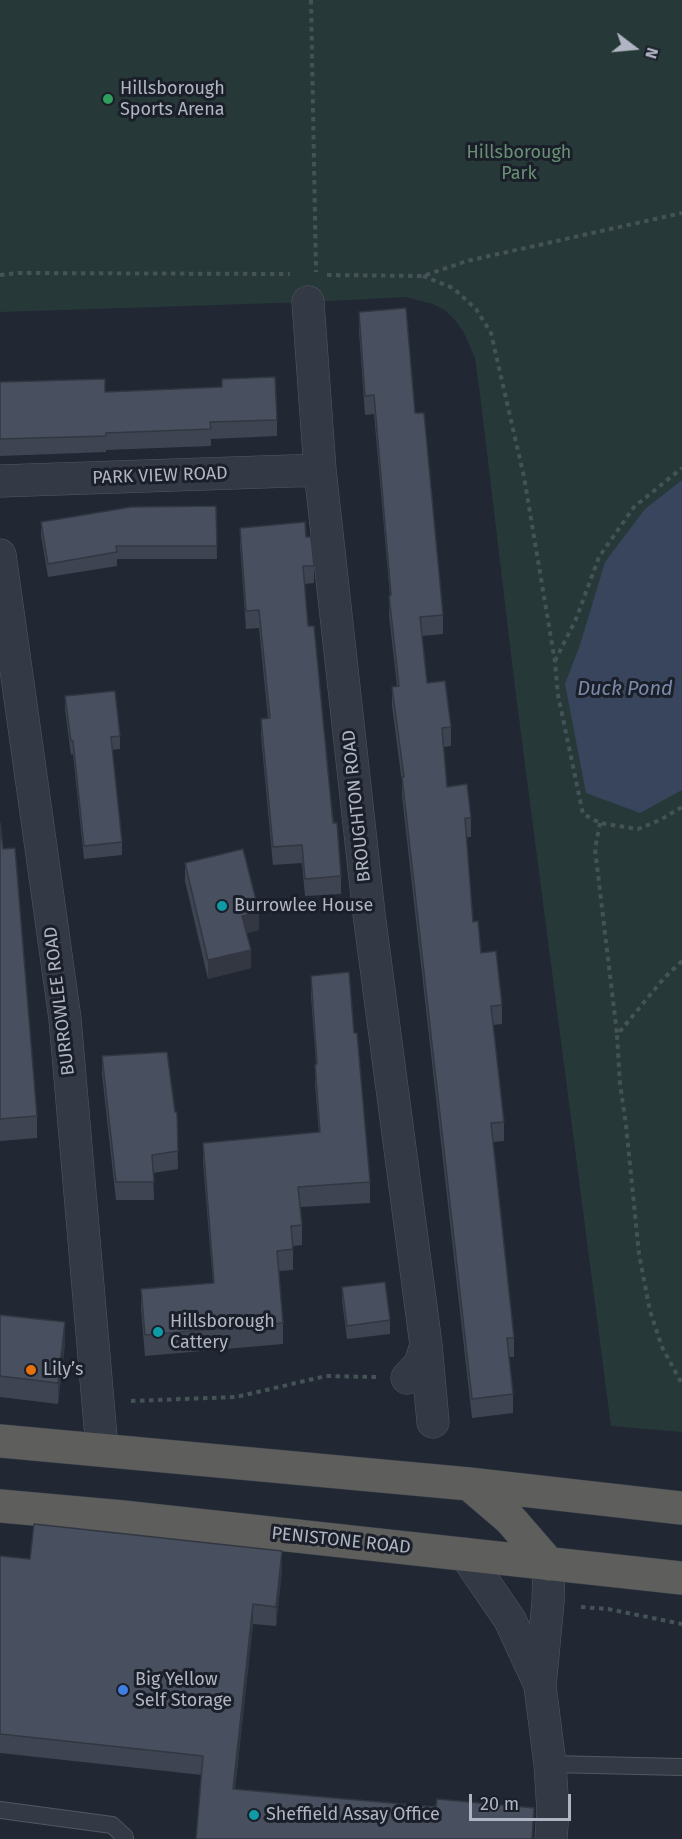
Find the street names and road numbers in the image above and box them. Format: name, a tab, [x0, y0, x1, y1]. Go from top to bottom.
street label: PARK VIEW ROAD	[92, 463, 228, 489]
street label: BROUGHTON ROAD	[338, 729, 376, 883]
street label: BURROWLEE ROAD	[40, 925, 80, 1077]
street label: PENISTONE ROAD	[270, 1523, 412, 1559]

